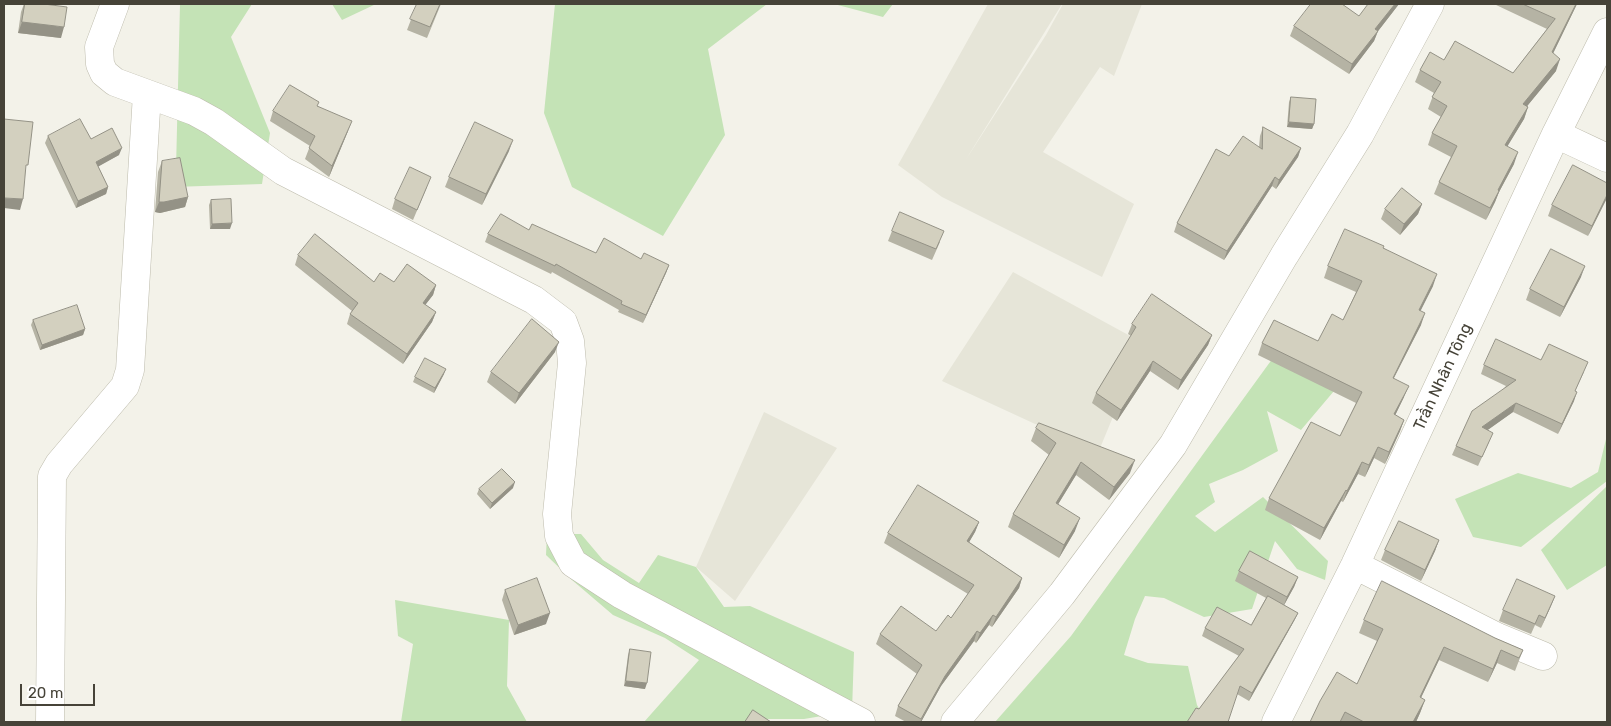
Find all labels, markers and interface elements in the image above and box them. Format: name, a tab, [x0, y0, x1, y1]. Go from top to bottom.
street label: Trần Nhân Tông	[1410, 320, 1476, 434]
scale bar	[22, 674, 98, 706]
text: 20 m	[28, 684, 63, 702]

